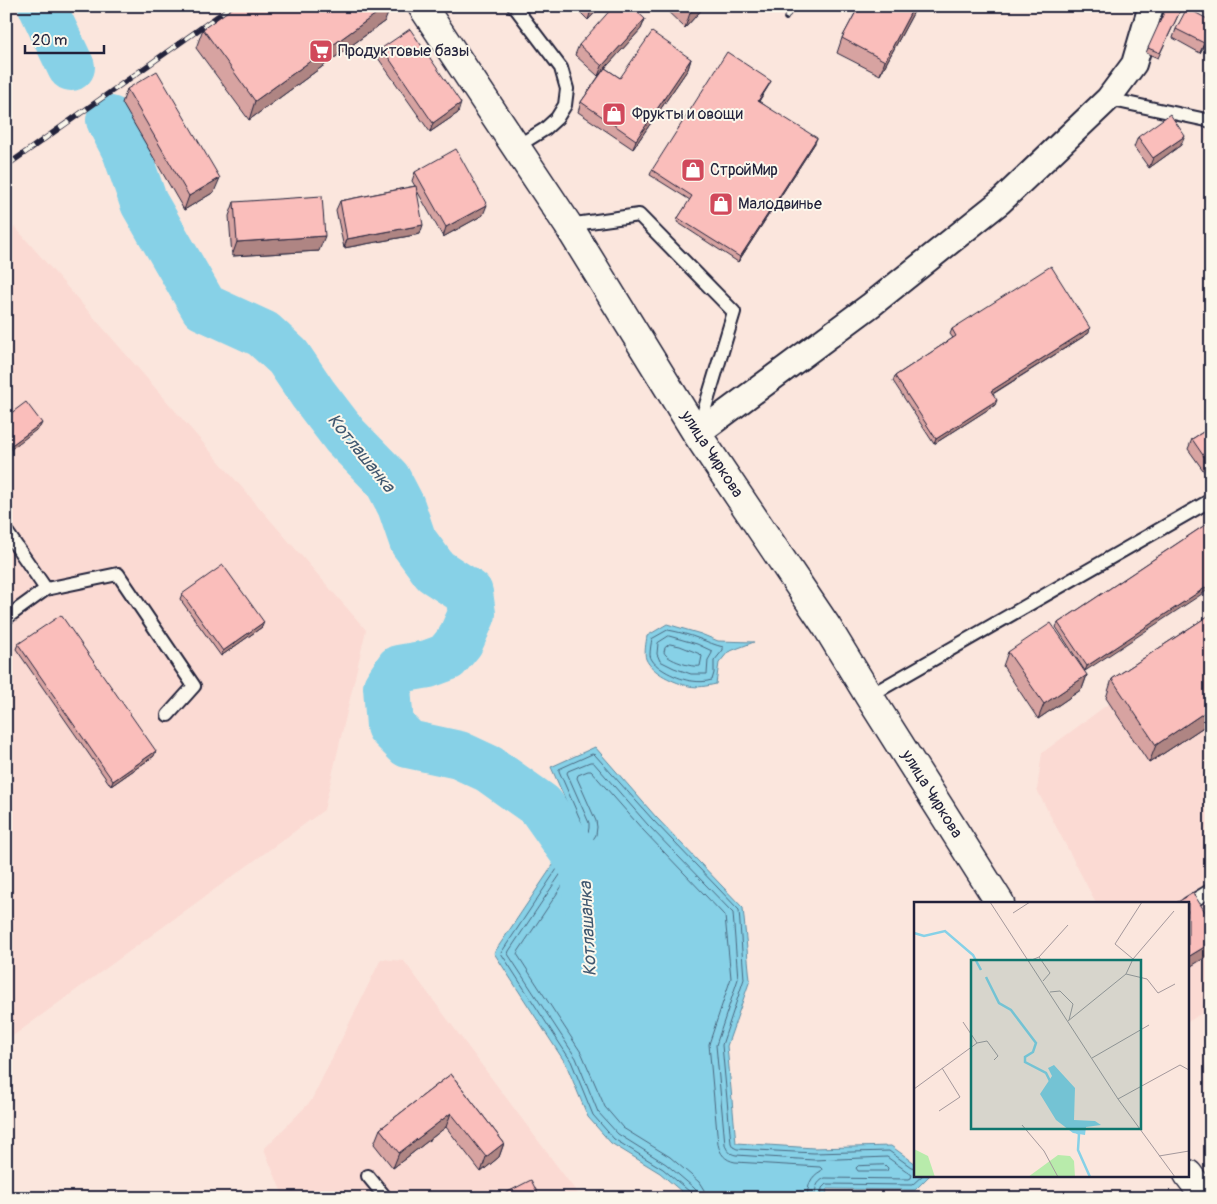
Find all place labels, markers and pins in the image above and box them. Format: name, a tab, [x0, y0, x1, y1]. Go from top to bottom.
supermarket icon: Продуктовые базы	[308, 38, 334, 64]
place label: Продуктовые базы	[338, 41, 469, 61]
shop icon: Фрукты и овощи	[601, 101, 627, 127]
place label: Фрукты и овощи	[632, 104, 743, 124]
shop icon: СтройМир	[680, 157, 706, 183]
place label: СтройМир	[710, 160, 778, 180]
shop icon: Малодвинье	[708, 191, 734, 217]
place label: Малодвинье	[738, 194, 822, 214]

